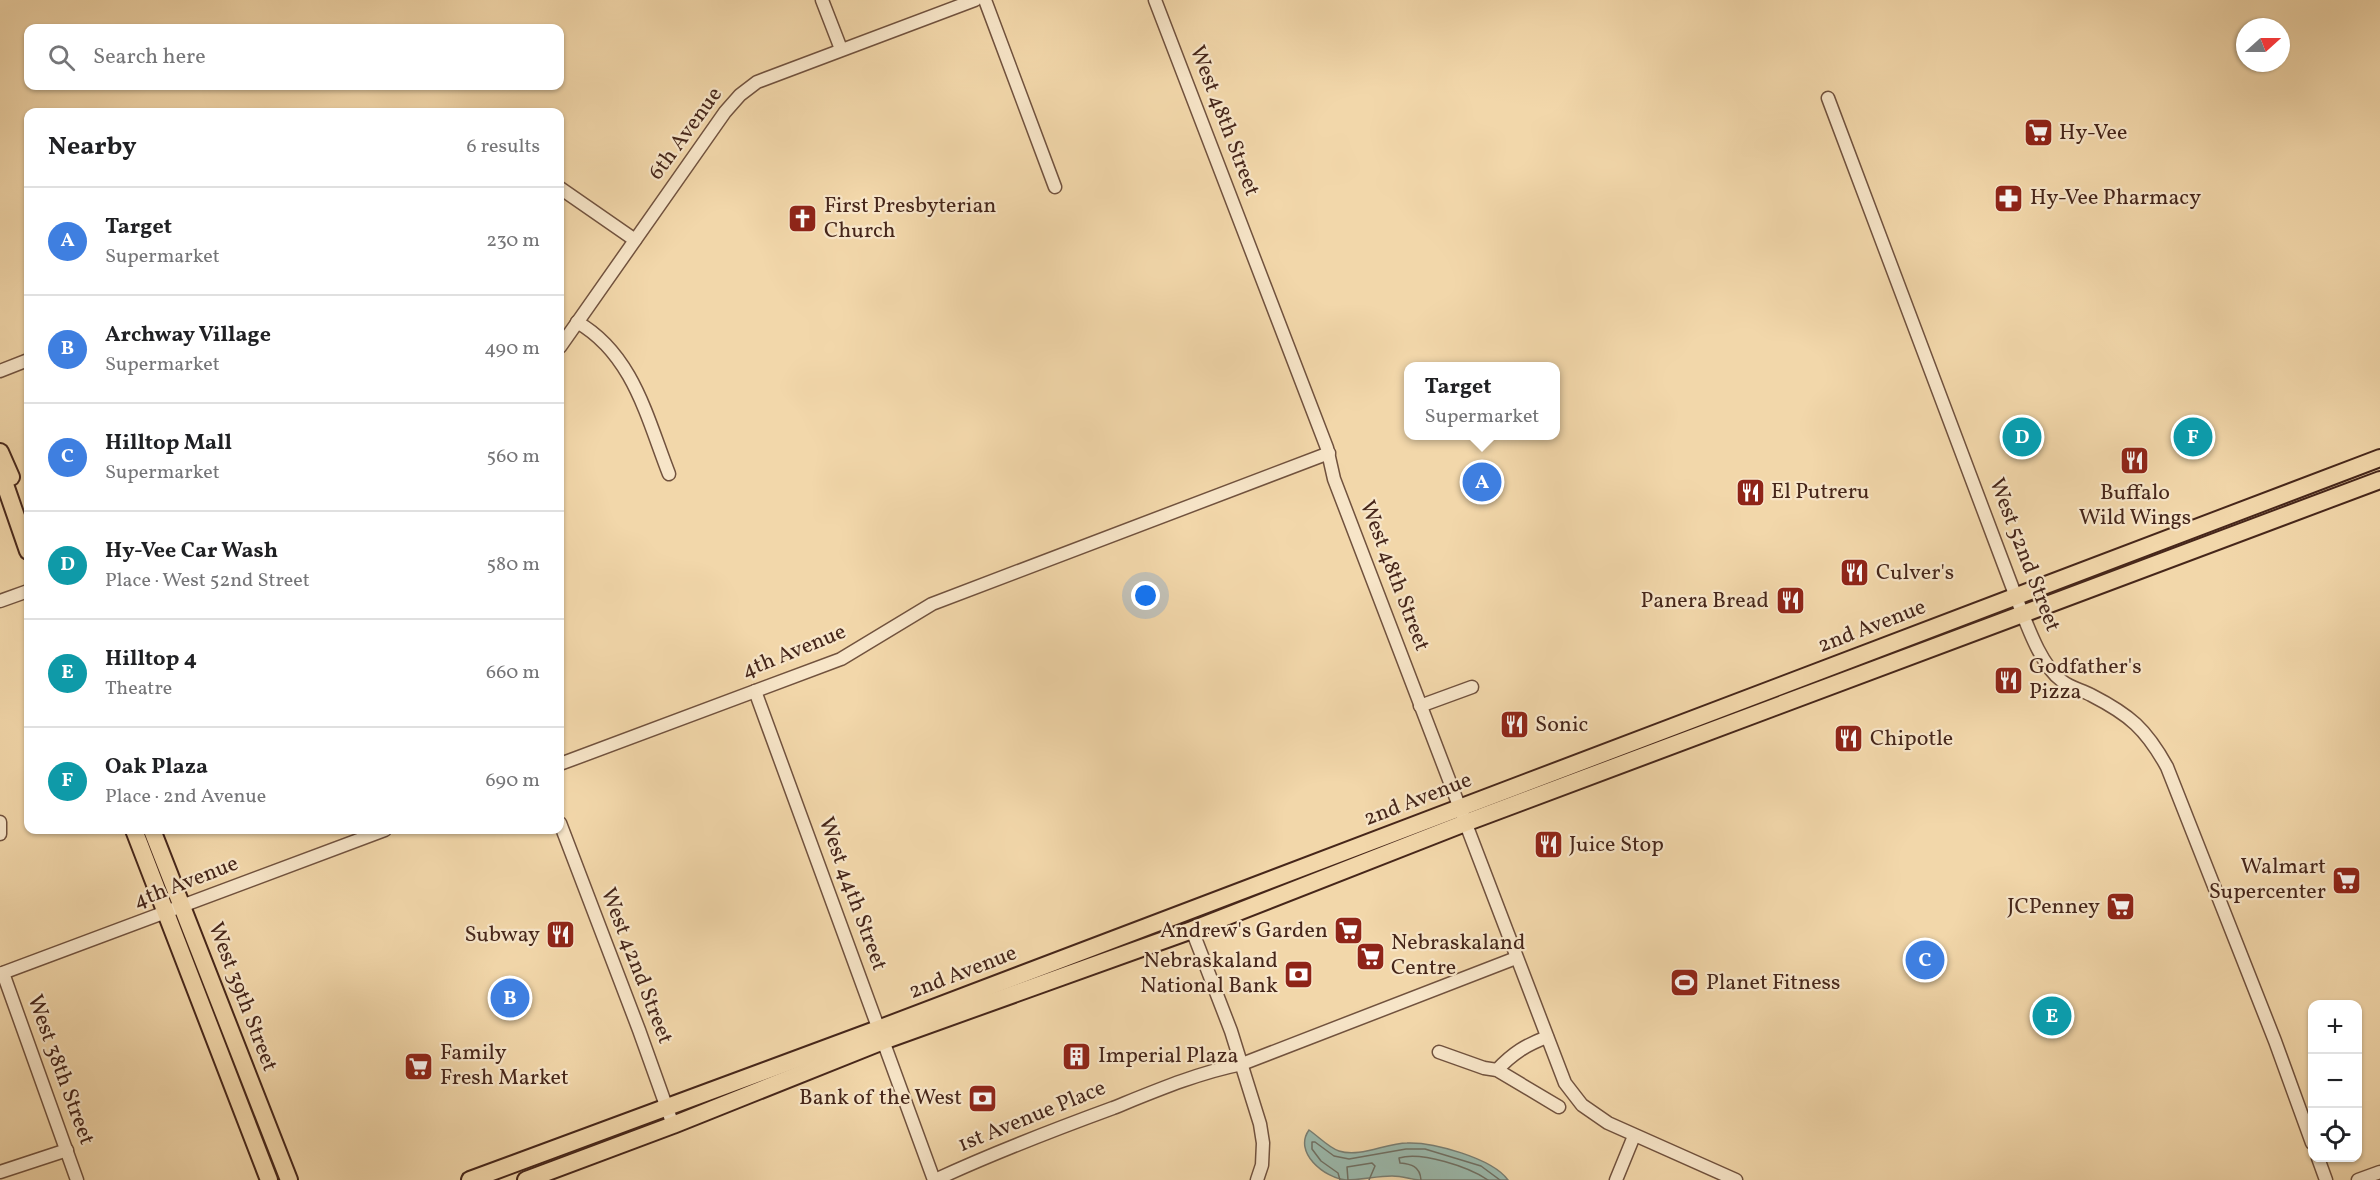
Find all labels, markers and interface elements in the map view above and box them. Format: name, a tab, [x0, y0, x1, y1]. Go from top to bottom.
north arrow	[2236, 18, 2290, 72]
search box	[24, 24, 564, 90]
icon: search	[45, 41, 78, 74]
street label: West 48th Street	[1181, 41, 1267, 201]
text: Search here	[93, 42, 206, 73]
street label: 6th Avenue	[642, 81, 730, 187]
supermarket icon: Hy-Vee	[2022, 117, 2054, 149]
place label: Hy-Vee	[2059, 118, 2127, 149]
text: Nearby	[48, 129, 137, 165]
text: 6 results	[467, 133, 540, 161]
pharmacy icon: Hy-Vee Pharmacy	[1993, 182, 2025, 214]
place label: Hy-Vee Pharmacy	[2030, 183, 2201, 214]
place label: First Presbyterian Church	[824, 191, 996, 247]
church icon: First Presbyterian Church	[787, 203, 819, 235]
text: Target	[105, 212, 172, 243]
text: A	[60, 227, 75, 255]
text: 230 m	[486, 227, 540, 255]
text: Supermarket	[105, 243, 220, 271]
text: Archway Village	[105, 320, 271, 351]
text: B	[61, 335, 74, 363]
text: 490 m	[484, 335, 540, 363]
text: Supermarket	[105, 351, 220, 379]
popup	[1404, 362, 1560, 440]
text: Target	[1425, 372, 1492, 403]
text: Supermarket	[1425, 403, 1539, 431]
pin: D	[2002, 414, 2042, 460]
pin: F	[2174, 414, 2212, 460]
text: Hilltop Mall	[105, 428, 232, 459]
text: C	[61, 443, 74, 471]
text: 560 m	[487, 443, 540, 471]
restaurant icon: Buffalo Wild Wings	[2119, 445, 2151, 477]
text: Supermarket	[105, 459, 220, 487]
pin: A	[1462, 460, 1502, 504]
street label: West 52nd Street	[1980, 474, 2068, 637]
restaurant icon: El Putreru	[1734, 476, 1766, 508]
place label: El Putreru	[1771, 477, 1869, 508]
place label: Buffalo Wild Wings	[2079, 478, 2191, 534]
street label: West 48th Street	[1351, 496, 1437, 656]
text: Hy-Vee Car Wash	[105, 536, 278, 567]
text: D	[60, 551, 75, 579]
text: 580 m	[487, 551, 540, 579]
restaurant icon: Culver's	[1839, 557, 1871, 589]
place label: Culver's	[1876, 558, 1954, 589]
text: Place · West 52nd Street	[105, 567, 310, 595]
your location	[1131, 581, 1160, 610]
restaurant icon: Panera Bread	[1774, 585, 1806, 617]
place label: Panera Bread	[1640, 586, 1769, 617]
street label: 2nd Avenue	[1813, 592, 1931, 662]
street label: 4th Avenue	[737, 617, 851, 687]
text: Hilltop 4	[105, 644, 197, 675]
place label: Godfather's Pizza	[2029, 652, 2142, 708]
text: E	[61, 659, 74, 687]
text: 660 m	[486, 659, 540, 687]
restaurant icon: Godfather's Pizza	[1992, 664, 2024, 696]
text: Theatre	[105, 675, 172, 703]
restaurant icon: Sonic	[1498, 709, 1530, 741]
place label: Sonic	[1535, 710, 1589, 741]
restaurant icon: Chipotle	[1833, 723, 1865, 755]
place label: Chipotle	[1870, 724, 1953, 755]
text: Oak Plaza	[105, 752, 208, 783]
street label: 2nd Avenue	[1359, 765, 1477, 835]
text: F	[62, 767, 73, 795]
text: 690 m	[485, 767, 540, 795]
text: Place · 2nd Avenue	[105, 783, 266, 811]
street label: West 44th Street	[810, 813, 894, 975]
restaurant icon: Juice Stop	[1532, 829, 1564, 861]
place label: Juice Stop	[1569, 830, 1664, 861]
street label: 4th Avenue	[129, 849, 243, 917]
place label: Walmart Supercenter	[2209, 852, 2326, 908]
supermarket icon: Walmart Supercenter	[2331, 864, 2363, 896]
street label: West 42nd Street	[592, 884, 680, 1049]
supermarket icon: JCPenney	[2105, 891, 2137, 923]
place label: JCPenney	[2007, 892, 2100, 923]
supermarket icon: Andrew's Garden	[1333, 915, 1365, 947]
place label: Andrew's Garden	[1160, 916, 1328, 947]
street label: West 39th Street	[199, 918, 285, 1076]
restaurant icon: Subway	[545, 919, 577, 951]
place label: Subway	[464, 920, 540, 951]
place label: Nebraskaland Centre	[1391, 928, 1525, 984]
street label: 2nd Avenue	[904, 938, 1022, 1008]
pin: C	[1906, 938, 1944, 982]
supermarket icon: Nebraskaland Centre	[1354, 940, 1386, 972]
place label: Nebraskaland National Bank	[1140, 946, 1278, 1002]
bank icon: Nebraskaland National Bank	[1283, 958, 1315, 990]
sports icon: Planet Fitness	[1669, 967, 1701, 999]
place label: Planet Fitness	[1706, 968, 1840, 999]
pin: B	[490, 976, 530, 1020]
street label: West 38th Street	[18, 991, 102, 1150]
pin: E	[2032, 994, 2072, 1038]
map controls	[2308, 1000, 2362, 1162]
button: +	[2308, 1000, 2362, 1054]
place label: Family Fresh Market	[440, 1038, 569, 1094]
building icon: Imperial Plaza	[1061, 1040, 1093, 1072]
place label: Imperial Plaza	[1098, 1041, 1238, 1072]
supermarket icon: Family Fresh Market	[403, 1050, 435, 1082]
button: −	[2308, 1054, 2362, 1108]
street label: 1st Avenue Place	[953, 1073, 1111, 1161]
bank icon: Bank of the West	[967, 1082, 999, 1114]
place label: Bank of the West	[799, 1083, 962, 1114]
button: locate	[2308, 1108, 2362, 1162]

